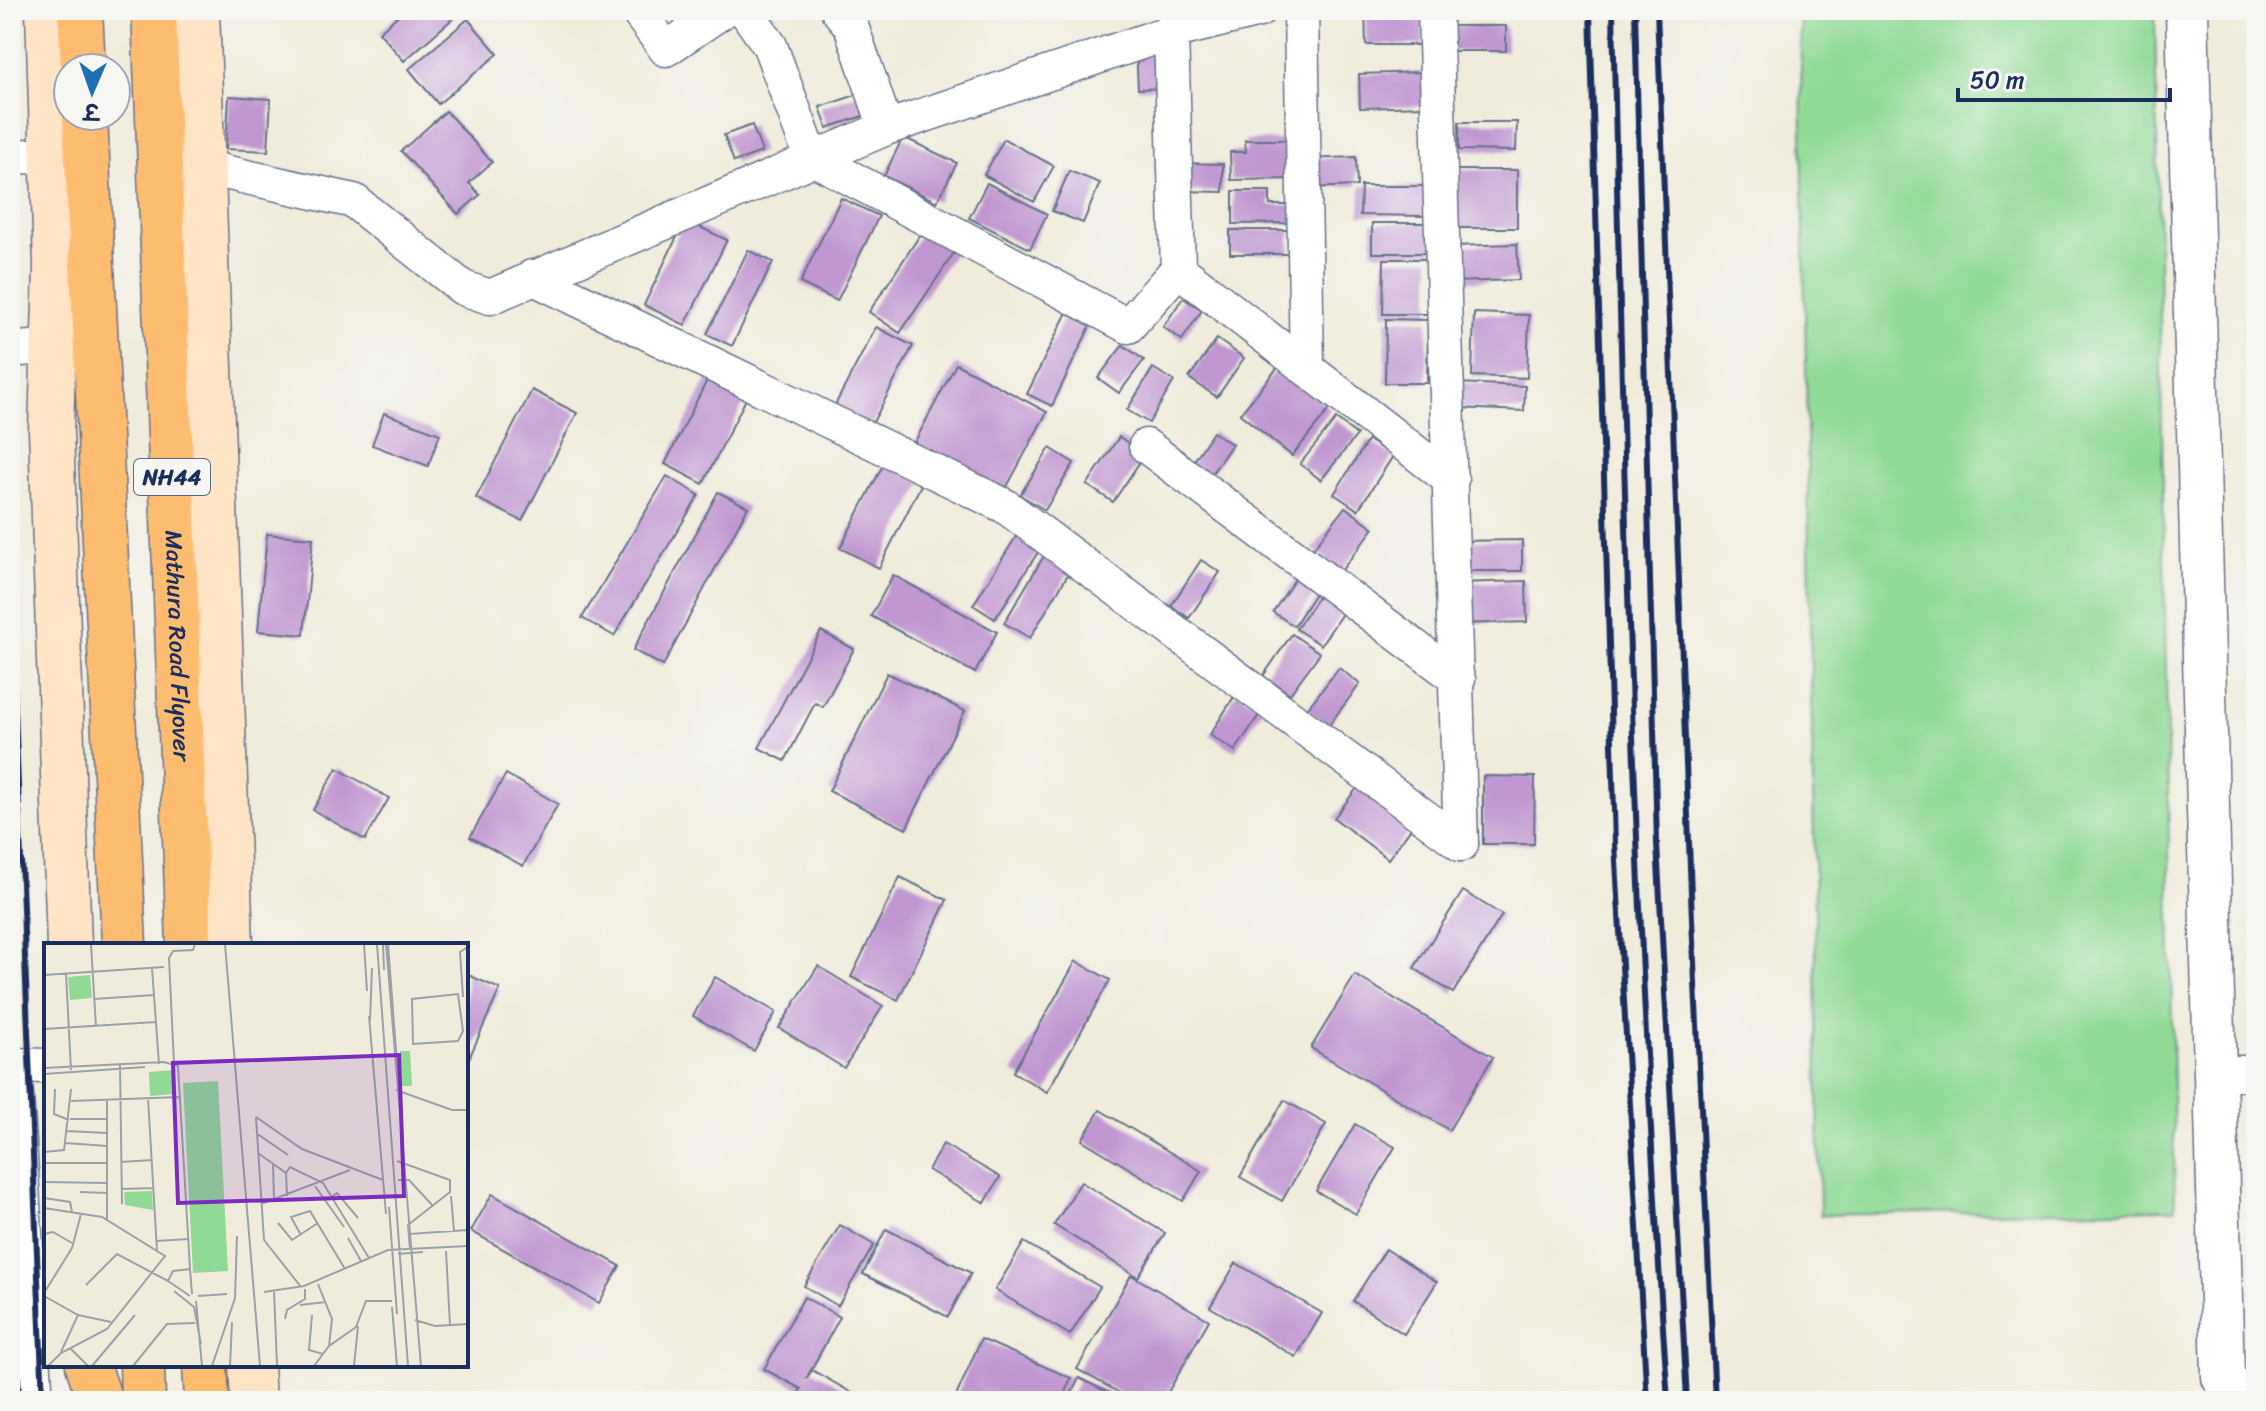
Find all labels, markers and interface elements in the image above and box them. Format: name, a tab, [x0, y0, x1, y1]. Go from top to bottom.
north arrow	[52, 52, 132, 132]
scale bar	[1958, 52, 2170, 102]
text: 50 m	[1970, 59, 2025, 101]
text: उ	[81, 92, 101, 131]
road number: NH44	[134, 459, 210, 495]
street label: Mathura Road Flyover	[152, 529, 203, 764]
inset map	[44, 943, 468, 1367]

